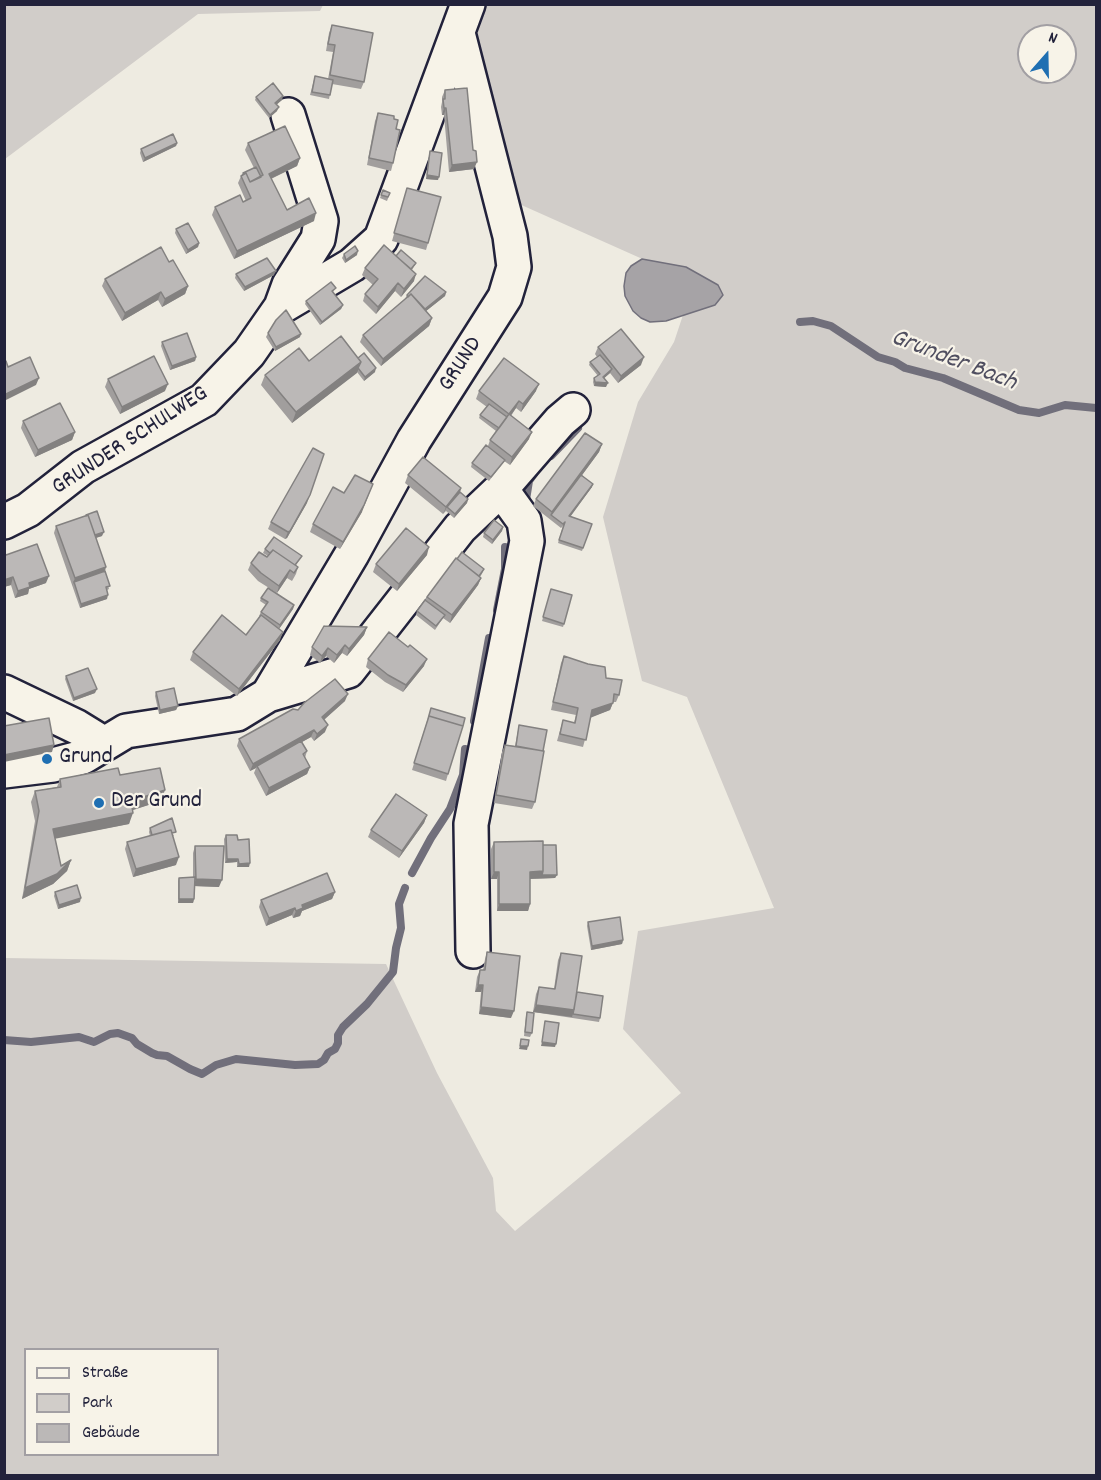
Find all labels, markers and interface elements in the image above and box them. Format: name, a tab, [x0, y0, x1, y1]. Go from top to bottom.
north arrow	[1017, 24, 1077, 84]
text: N	[1045, 26, 1060, 51]
water label: Grunder Bach	[886, 324, 1020, 400]
street label: GRUND	[434, 332, 490, 398]
street label: GRUNDER SCHULWEG	[47, 381, 215, 503]
place label: Grund	[59, 745, 113, 773]
marker: Grund	[40, 752, 54, 766]
place label: Der Grund	[111, 789, 202, 817]
marker: Der Grund	[92, 796, 106, 810]
legend	[24, 1348, 219, 1456]
text: Straße	[82, 1361, 128, 1386]
text: Park	[82, 1391, 113, 1416]
text: Gebäude	[82, 1421, 140, 1446]

